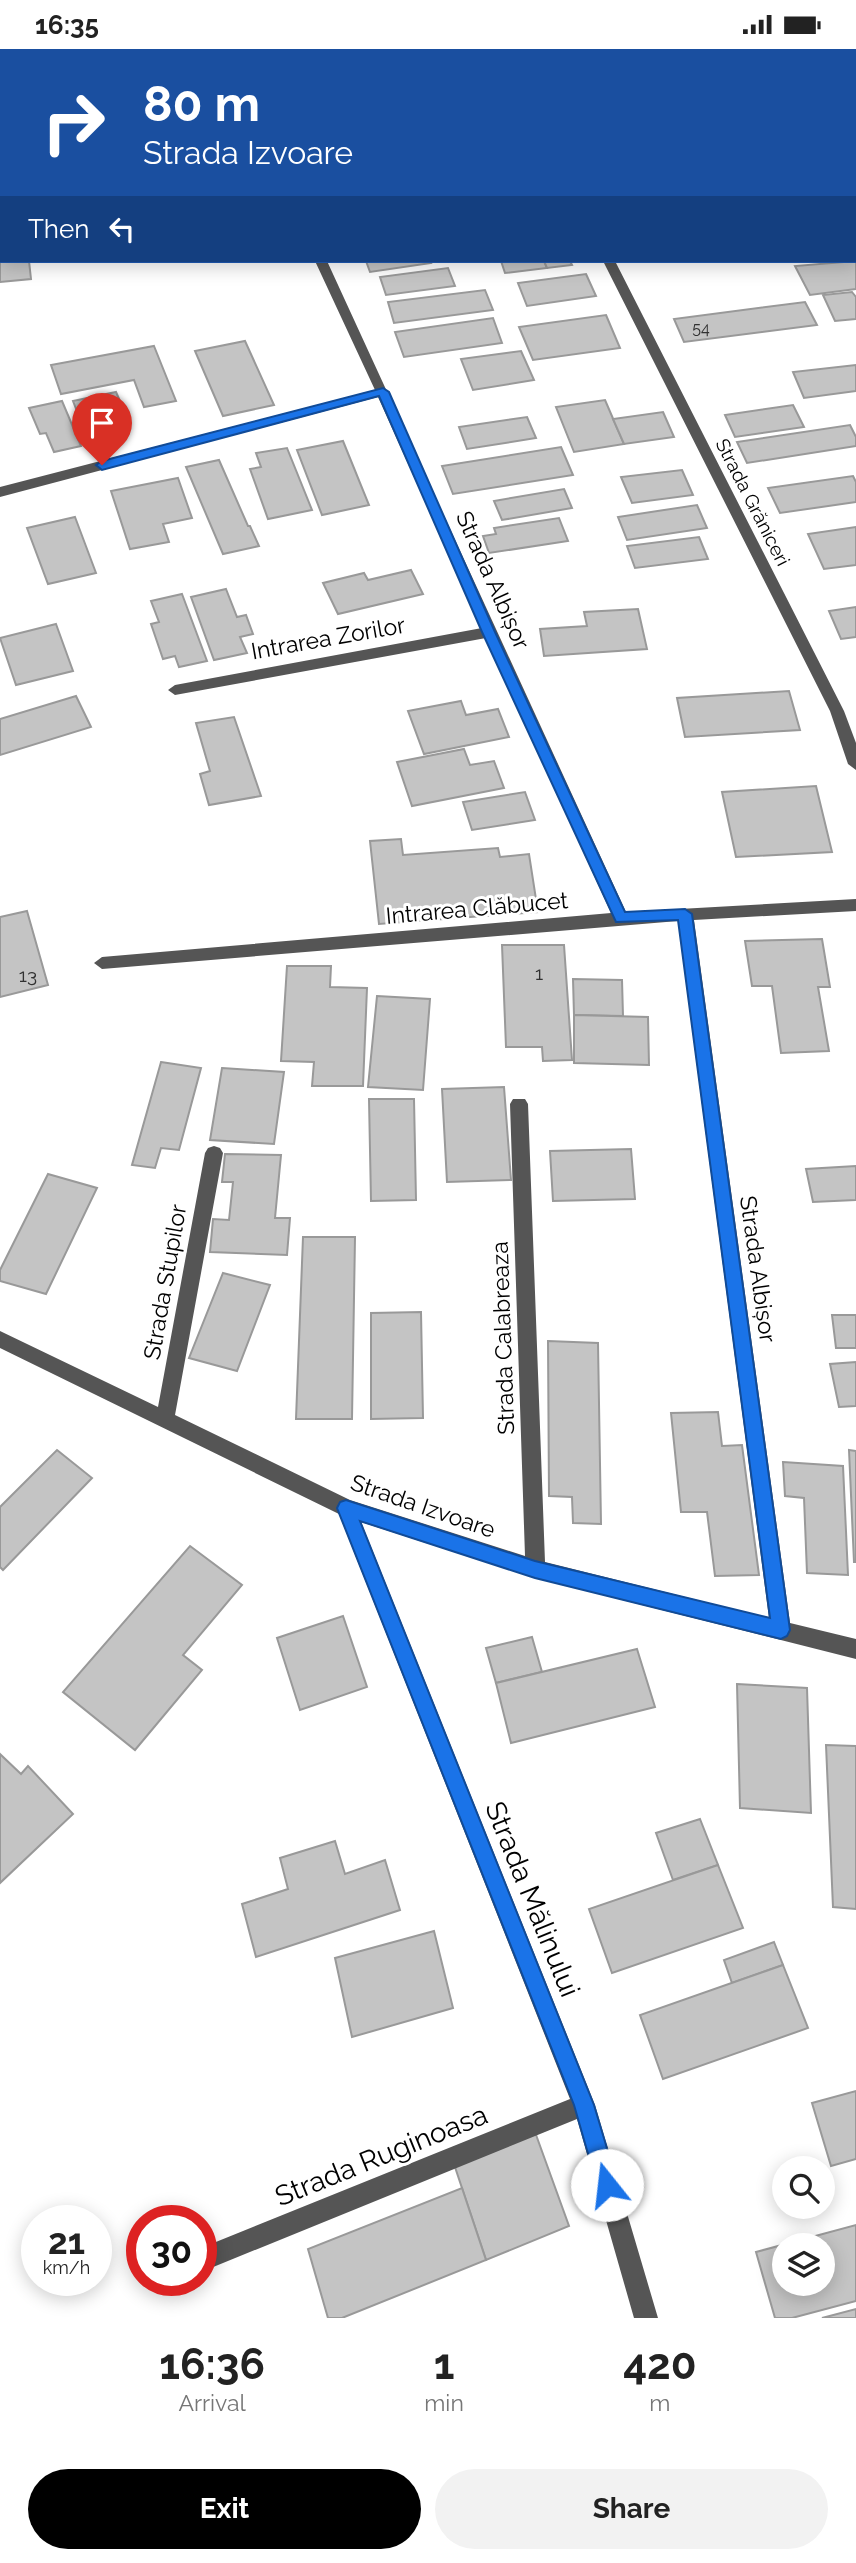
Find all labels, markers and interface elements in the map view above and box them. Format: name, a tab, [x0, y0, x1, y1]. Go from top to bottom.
text: 16:35	[35, 10, 99, 40]
text: 80 m	[143, 75, 260, 132]
icon: right	[28, 77, 119, 168]
text: Strada Izvoare	[143, 134, 353, 171]
icon: left	[103, 210, 141, 248]
text: Then	[28, 214, 89, 244]
house number: 54	[692, 319, 710, 338]
pin	[72, 393, 132, 465]
icon: arrive	[83, 404, 121, 442]
street label: Strada Grăniceri	[711, 435, 795, 569]
street label: Strada Albișor	[451, 507, 536, 653]
street label: Intrarea Zorilor	[249, 611, 407, 664]
street label: Intrarea Clăbucet	[385, 886, 570, 929]
house number: 1	[535, 962, 543, 984]
house number: 13	[19, 964, 37, 986]
street label: Strada Albișor	[735, 1194, 782, 1344]
street label: Strada Stupilor	[138, 1202, 191, 1362]
street label: Strada Calabreaza	[486, 1241, 519, 1435]
street label: Strada Izvoare	[347, 1468, 499, 1543]
street label: Strada Mălinului	[478, 1797, 587, 2002]
street label: Strada Ruginoasa	[270, 2098, 492, 2213]
position arrow	[570, 2148, 644, 2222]
map controls	[772, 2156, 835, 2296]
button: search	[772, 2156, 835, 2219]
speed limit sign: 30	[126, 2205, 217, 2296]
text: 21	[48, 2221, 85, 2262]
button: layers	[772, 2233, 835, 2296]
text: km/h	[43, 2257, 90, 2278]
text: 16:36	[159, 2340, 265, 2389]
text: 1	[434, 2340, 454, 2389]
text: 420	[623, 2340, 697, 2389]
text: Arrival	[178, 2389, 246, 2416]
text: min	[424, 2389, 464, 2416]
text: m	[649, 2389, 670, 2416]
button: Exit	[28, 2469, 421, 2549]
button: Share	[435, 2469, 828, 2549]

